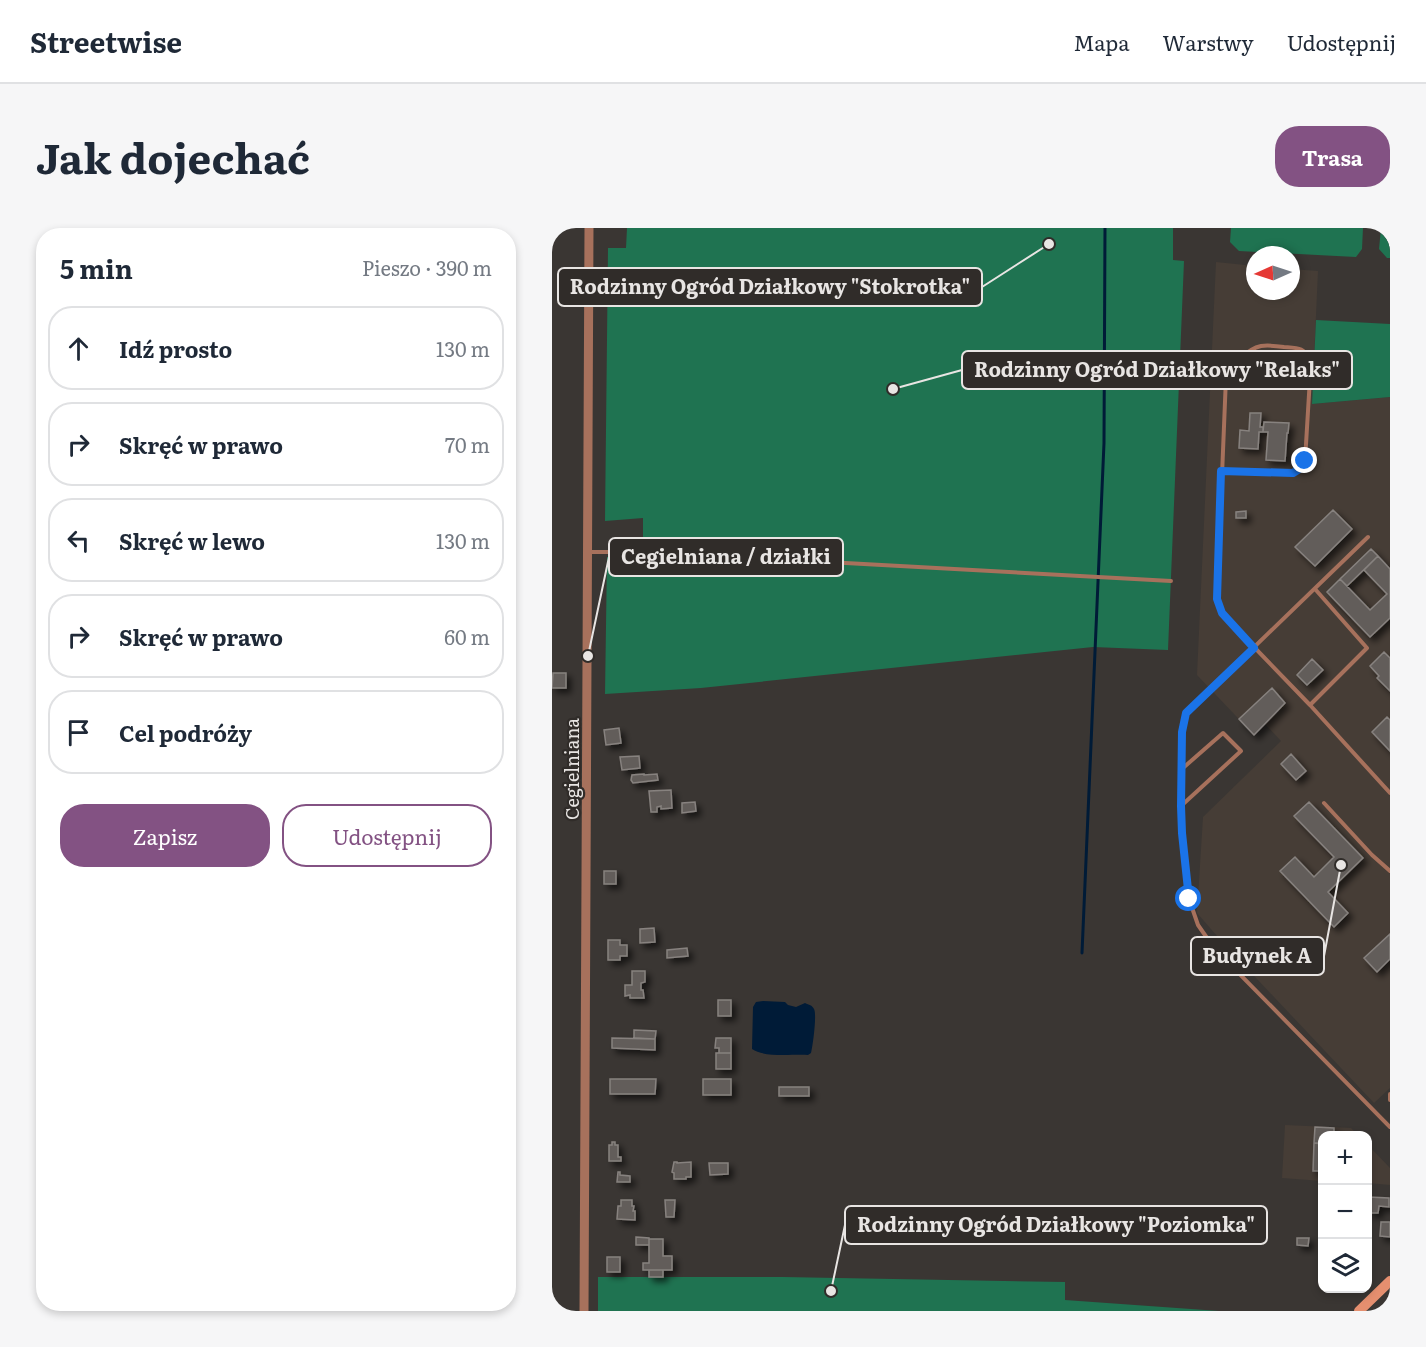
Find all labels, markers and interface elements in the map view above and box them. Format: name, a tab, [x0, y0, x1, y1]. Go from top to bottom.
text: Streetwise	[30, 20, 182, 62]
text: Mapa	[1074, 26, 1130, 57]
text: Warstwy	[1163, 26, 1254, 57]
text: Udostępnij	[1287, 26, 1396, 57]
text: Jak dojechać	[36, 125, 310, 187]
button: Trasa	[1275, 126, 1390, 187]
north arrow	[1246, 246, 1300, 300]
text: 5 min	[60, 248, 133, 287]
text: Pieszo · 390 m	[362, 252, 492, 282]
callout: Rodzinny Ogród Działkowy "Stokrotka"	[558, 268, 982, 306]
text: Rodzinny Ogród Działkowy "Stokrotka"	[570, 270, 970, 300]
icon: ahead	[62, 332, 95, 365]
text: Idź prosto	[119, 332, 232, 365]
text: 130 m	[436, 333, 490, 363]
callout: Rodzinny Ogród Działkowy "Relaks"	[962, 351, 1352, 389]
text: Rodzinny Ogród Działkowy "Relaks"	[974, 353, 1340, 383]
icon: right	[62, 428, 95, 461]
text: Skręć w prawo	[119, 428, 283, 461]
text: 70 m	[445, 429, 490, 459]
route end	[1291, 447, 1317, 473]
icon: left	[62, 524, 95, 557]
text: Skręć w lewo	[119, 524, 265, 557]
text: 130 m	[436, 525, 490, 555]
callout: Cegielniana / działki	[609, 538, 843, 576]
text: Cegielniana / działki	[621, 540, 831, 570]
icon: right	[62, 620, 95, 653]
text: Skręć w prawo	[119, 620, 283, 653]
text: 60 m	[444, 621, 490, 651]
icon: arrive	[62, 716, 95, 749]
text: Cel podróży	[119, 716, 252, 749]
street label: Cegielniana	[558, 718, 585, 820]
button: Zapisz	[60, 804, 270, 867]
button: Udostępnij	[282, 804, 492, 867]
route start	[1175, 885, 1201, 911]
callout: Budynek A	[1191, 937, 1324, 975]
text: Budynek A	[1202, 939, 1312, 969]
map controls	[1318, 1131, 1372, 1293]
button: +	[1318, 1131, 1372, 1185]
button: −	[1318, 1185, 1372, 1239]
callout: Rodzinny Ogród Działkowy "Poziomka"	[845, 1206, 1267, 1244]
text: Rodzinny Ogród Działkowy "Poziomka"	[857, 1208, 1255, 1238]
button: layers	[1318, 1239, 1372, 1293]

